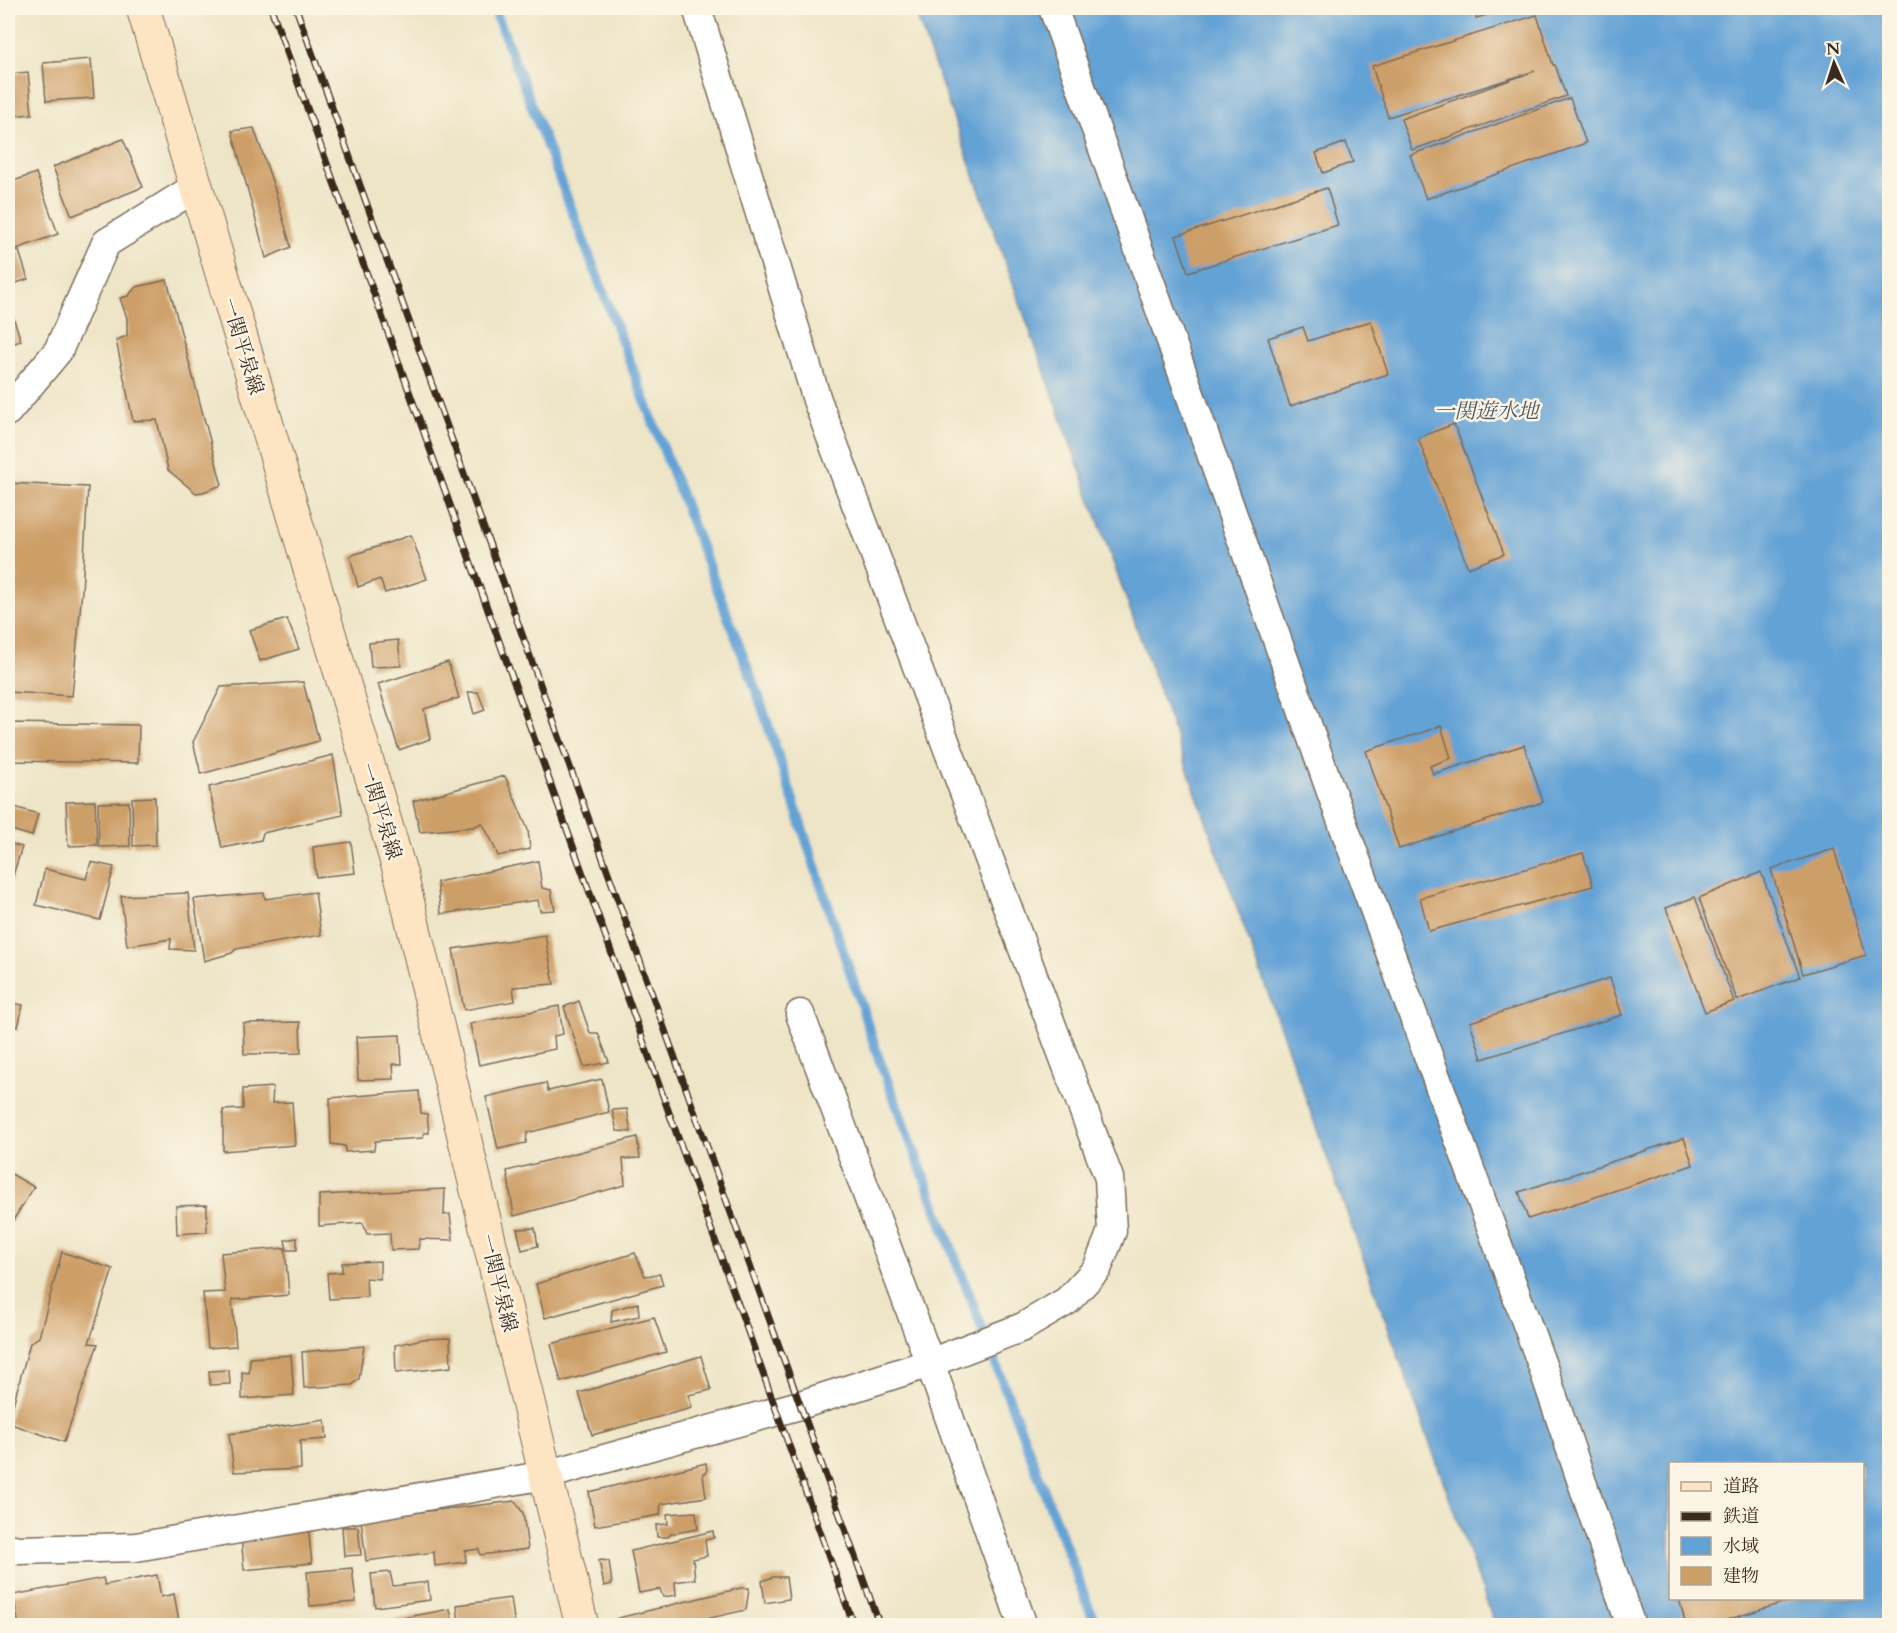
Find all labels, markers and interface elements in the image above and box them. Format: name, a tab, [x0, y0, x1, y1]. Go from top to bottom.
north arrow	[1804, 33, 1864, 93]
text: N	[1826, 38, 1841, 60]
street label: 一関平泉線	[215, 294, 270, 398]
water label: 一関遊水地	[1434, 397, 1540, 426]
street label: 一関平泉線	[353, 759, 408, 863]
street label: 一関平泉線	[473, 1231, 524, 1335]
legend	[1669, 1462, 1864, 1600]
text: 道路	[1723, 1474, 1759, 1499]
text: 鉄道	[1723, 1504, 1759, 1529]
text: 水域	[1723, 1534, 1759, 1559]
text: 建物	[1723, 1564, 1759, 1589]

